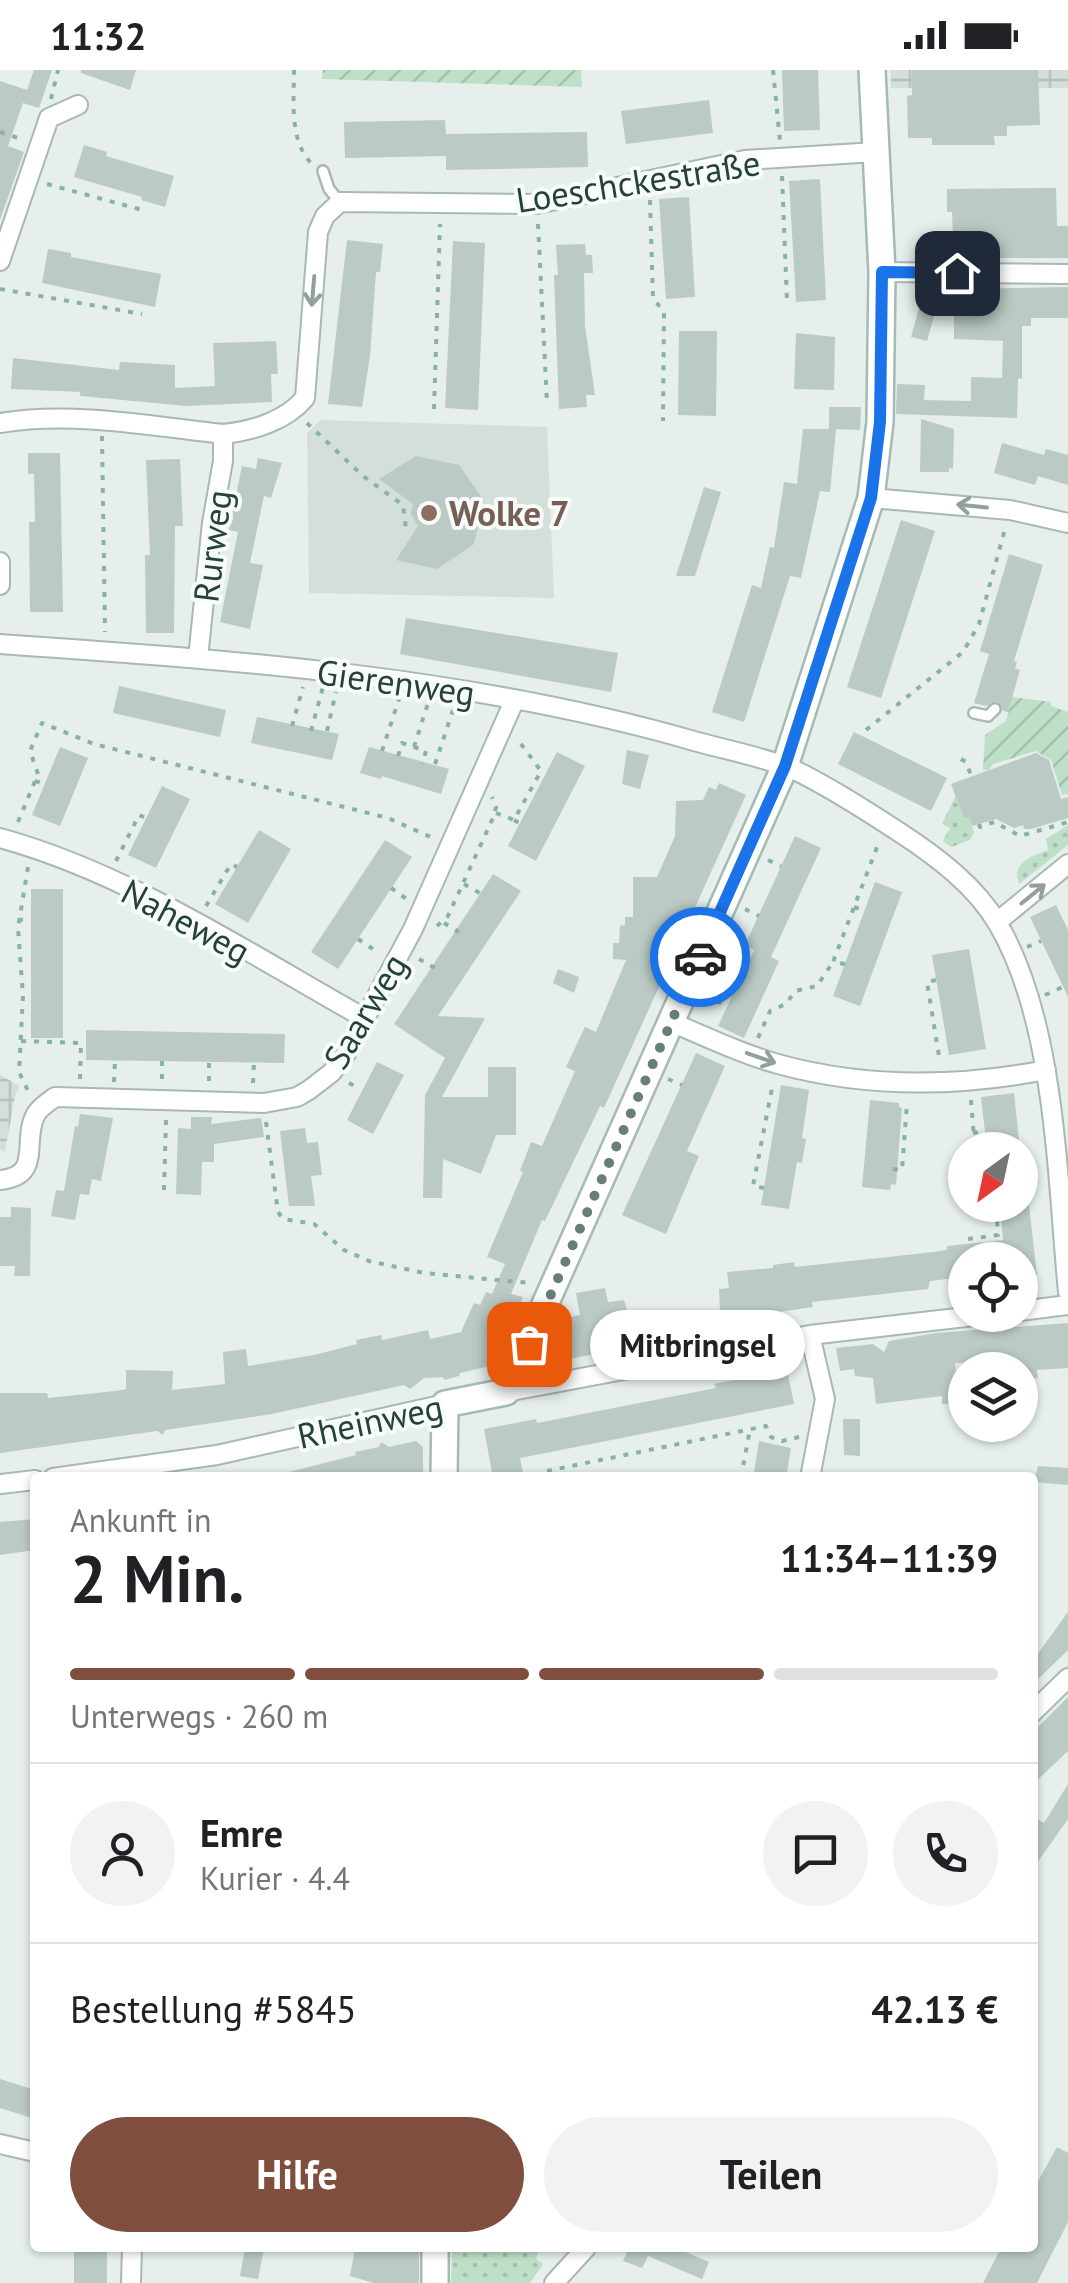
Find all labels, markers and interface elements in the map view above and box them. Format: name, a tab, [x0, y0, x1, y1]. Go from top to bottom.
text: 11:32	[50, 11, 146, 60]
street label: Loeschckestraße	[513, 139, 763, 223]
pin	[915, 231, 1000, 316]
icon: home	[930, 246, 985, 301]
one-way arrow	[304, 274, 323, 307]
street label: Rurweg	[182, 487, 242, 605]
place label: Wolke 7	[449, 490, 570, 536]
one-way arrow	[956, 496, 989, 515]
marker: Wolke 7	[418, 502, 440, 524]
street label: Gierenweg	[314, 648, 478, 716]
street label: Naheweg	[114, 868, 258, 974]
one-way arrow	[1020, 883, 1046, 905]
courier	[650, 907, 750, 1007]
icon: car	[673, 930, 728, 985]
street label: Saarweg	[313, 945, 417, 1077]
one-way arrow	[745, 1050, 776, 1068]
north arrow	[948, 1132, 1038, 1222]
map controls	[948, 1132, 1038, 1442]
button: locate	[948, 1242, 1038, 1332]
pin	[487, 1302, 572, 1387]
callout: Mitbringsel	[589, 1309, 804, 1379]
icon: bag	[502, 1317, 557, 1372]
text: Mitbringsel	[619, 1324, 776, 1366]
button: layers	[948, 1352, 1038, 1442]
street label: Rheinweg	[293, 1383, 447, 1459]
text: Ankunft in	[70, 1499, 211, 1541]
text: 11:34–11:39	[780, 1533, 998, 1582]
text: 2 Min.	[70, 1536, 244, 1620]
text: Unterwegs · 260 m	[70, 1695, 328, 1737]
button: person	[70, 1801, 175, 1906]
button: chat	[763, 1801, 868, 1906]
button: phone	[893, 1801, 998, 1906]
text: Emre	[200, 1808, 283, 1857]
text: Kurier · 4.4	[200, 1857, 350, 1899]
text: Bestellung #5845	[70, 1984, 357, 2033]
text: 42.13 €	[871, 1984, 998, 2033]
button: Hilfe	[70, 2117, 524, 2232]
button: Teilen	[544, 2117, 998, 2232]

